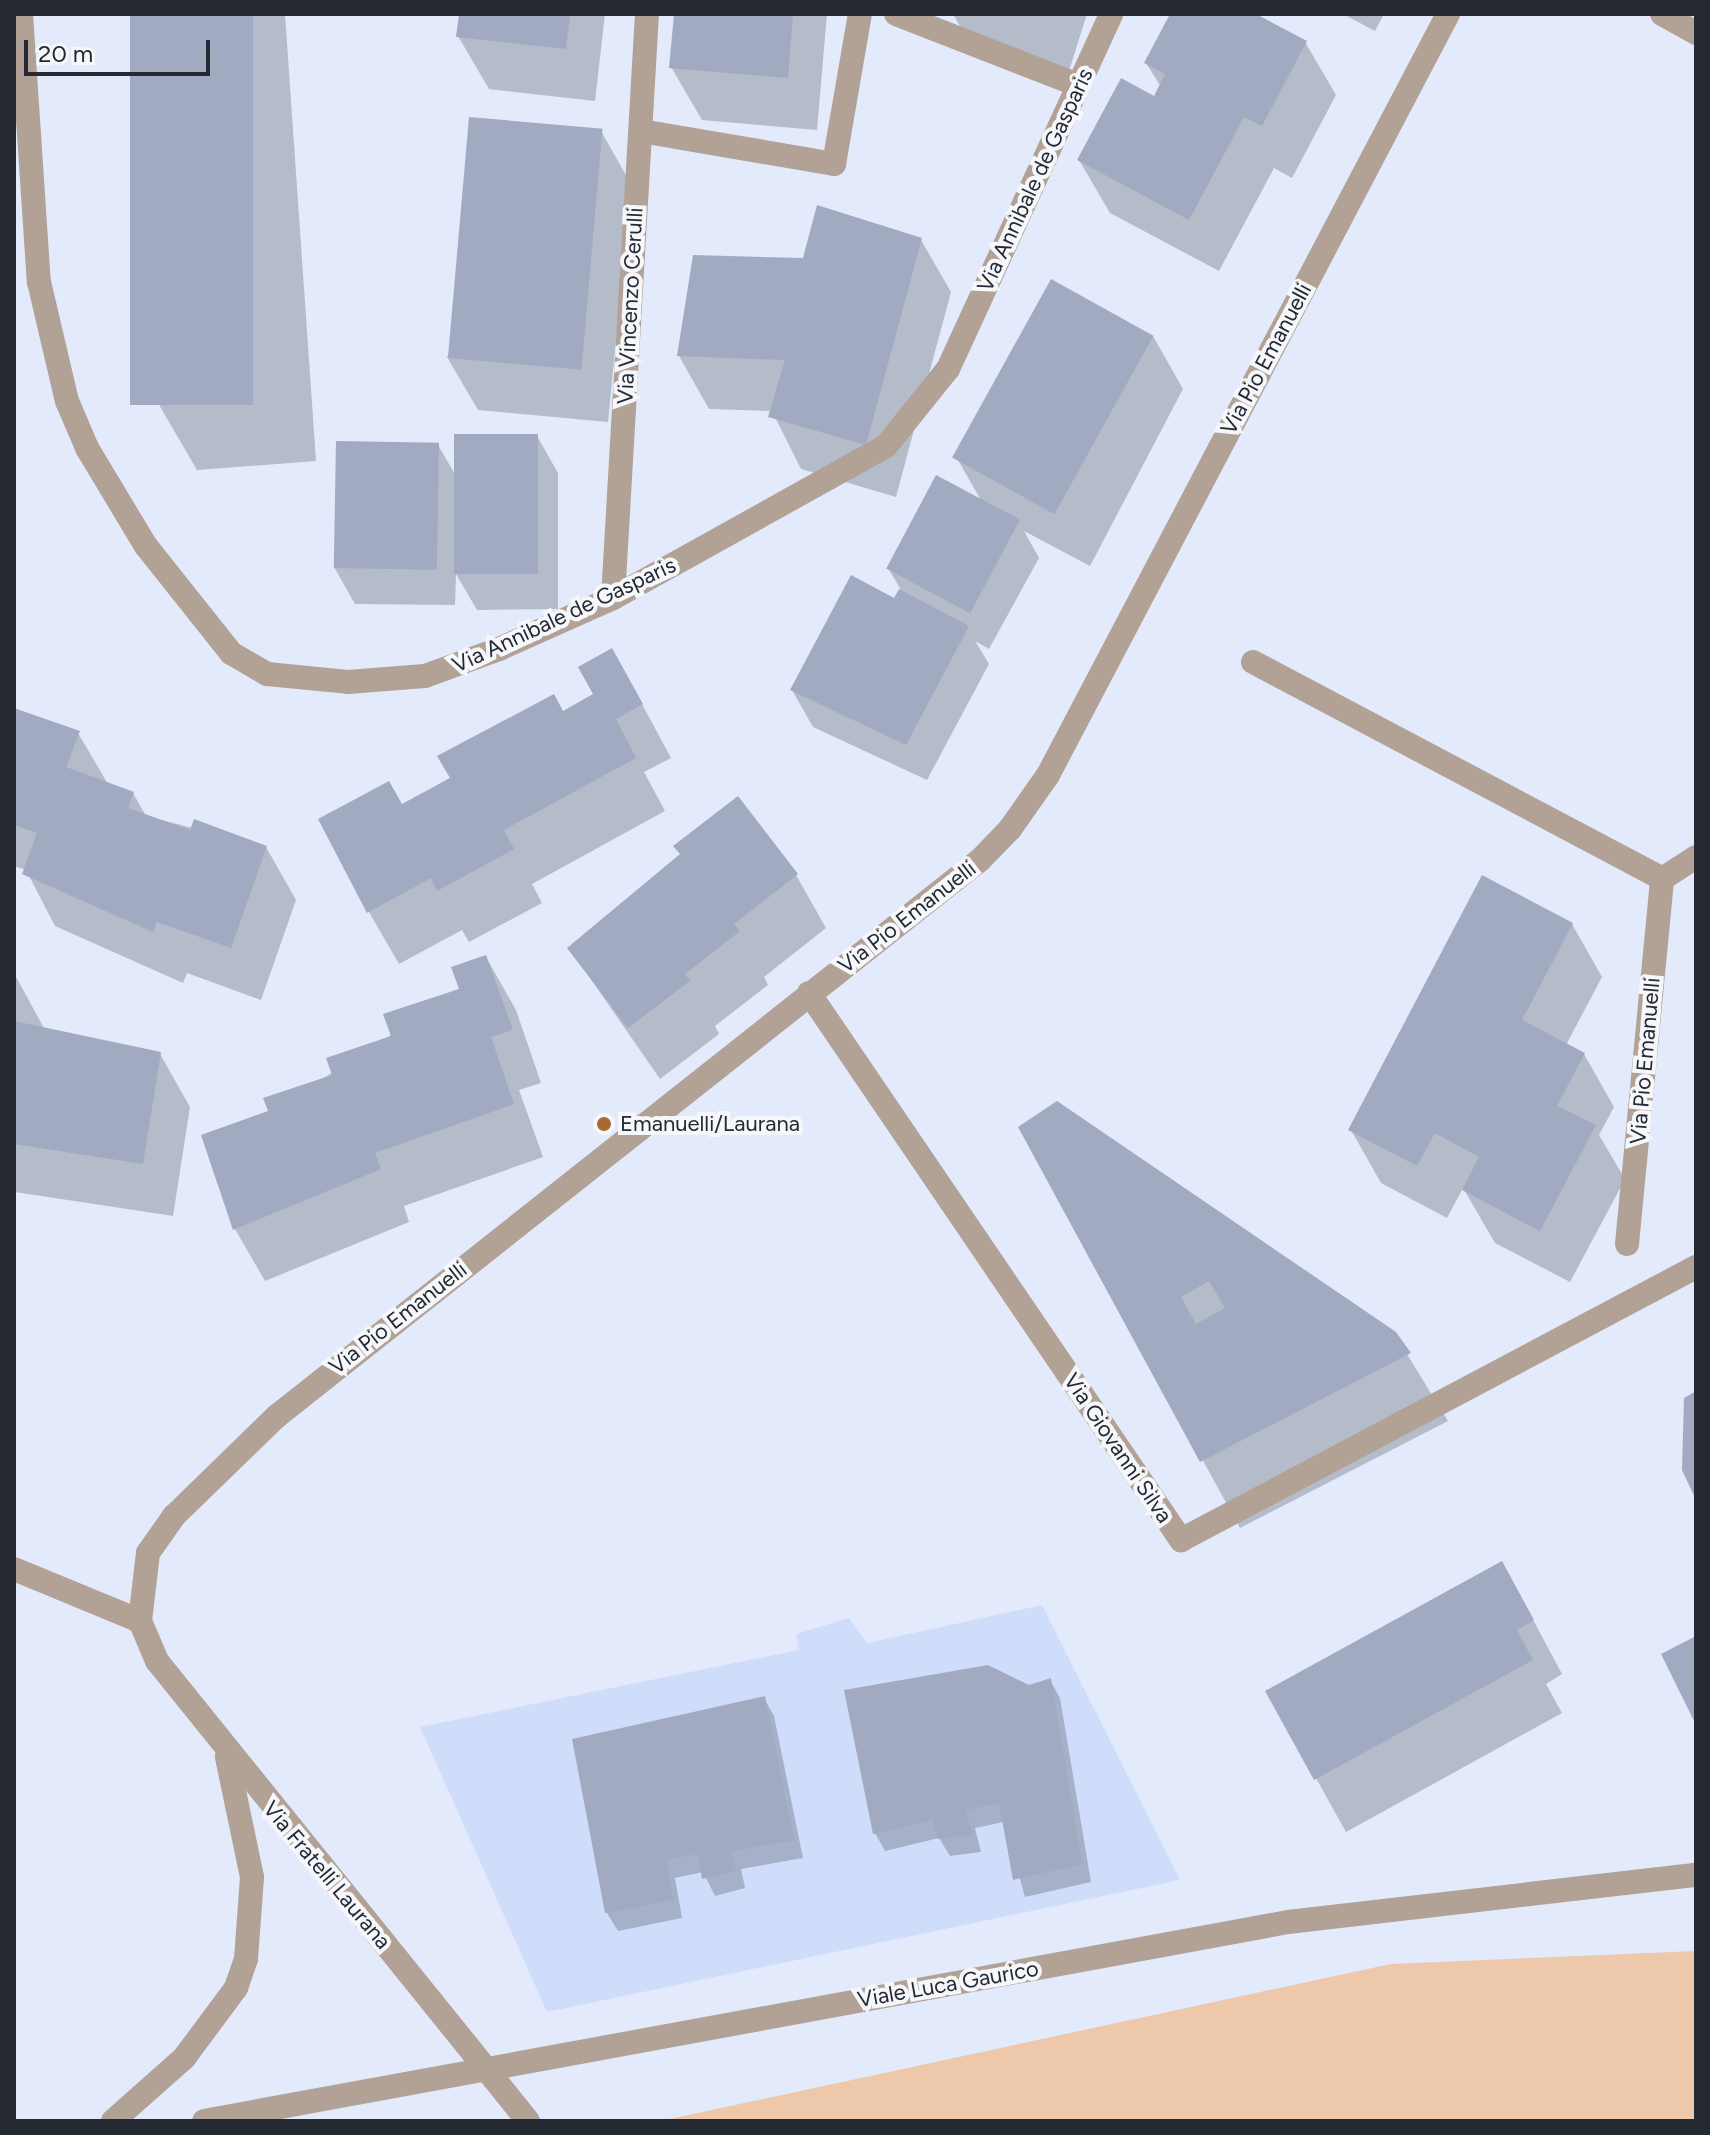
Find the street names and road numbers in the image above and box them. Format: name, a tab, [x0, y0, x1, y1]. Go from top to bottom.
street label: Via Annibale de Gasparis	[972, 64, 1098, 296]
street label: Via Vincenzo Cerulli	[612, 207, 648, 405]
street label: Via Pio Emanuelli	[1215, 279, 1317, 439]
street label: Via Annibale de Gasparis	[448, 552, 680, 678]
street label: Via Pio Emanuelli	[833, 855, 981, 979]
street label: Via Pio Emanuelli	[1625, 976, 1665, 1146]
street label: Via Pio Emanuelli	[324, 1256, 472, 1380]
street label: Via Giovanni Silva	[1058, 1368, 1178, 1528]
street label: Via Fratelli Laurana	[257, 1796, 397, 1954]
street label: Viale Luca Gaurico	[855, 1955, 1041, 2013]

